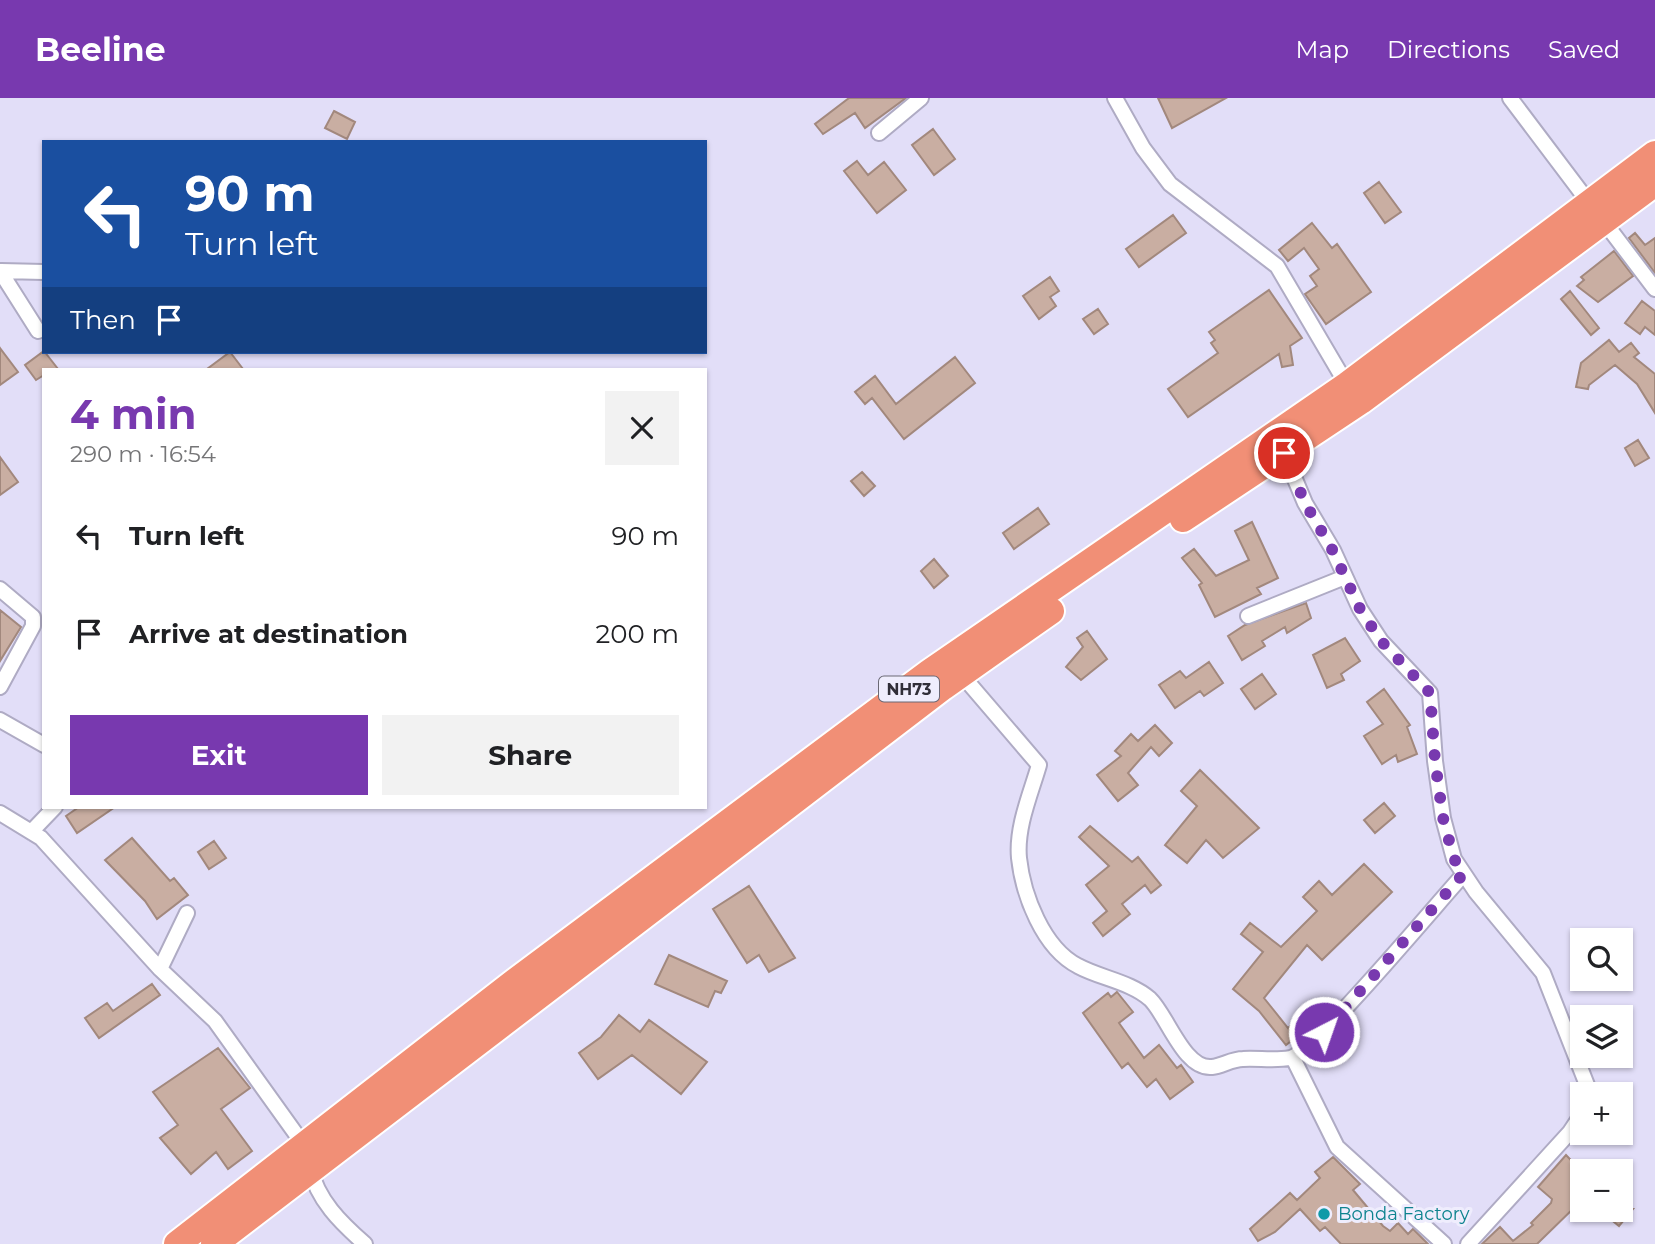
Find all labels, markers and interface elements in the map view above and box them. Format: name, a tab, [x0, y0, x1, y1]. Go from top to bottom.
text: Beeline	[35, 29, 166, 69]
text: Map	[1296, 35, 1349, 64]
text: Directions	[1387, 35, 1510, 64]
text: Saved	[1548, 35, 1620, 64]
text: 90 m	[185, 164, 315, 223]
icon: left	[70, 168, 161, 259]
text: Turn left	[185, 224, 319, 263]
icon: arrive	[150, 301, 188, 339]
text: Then	[70, 304, 136, 336]
text: 4 min	[70, 388, 197, 440]
button: close	[605, 391, 679, 465]
pin	[1254, 423, 1314, 483]
icon: arrive	[1265, 434, 1303, 472]
text: 290 m · 16:54	[70, 440, 216, 468]
icon: left	[70, 517, 108, 555]
text: Turn left	[129, 520, 245, 552]
text: 90 m	[612, 520, 679, 552]
icon: arrive	[70, 615, 108, 653]
text: Arrive at destination	[129, 618, 408, 650]
text: 200 m	[595, 618, 679, 650]
road number: NH73	[879, 676, 939, 702]
button: Exit	[70, 715, 368, 795]
button: Share	[382, 715, 679, 795]
map controls	[1570, 928, 1633, 1222]
button: search	[1570, 928, 1633, 991]
position arrow	[1287, 995, 1361, 1069]
button: layers	[1570, 1005, 1633, 1068]
button: +	[1570, 1082, 1633, 1145]
button: −	[1570, 1159, 1633, 1222]
place label: Bonda Factory	[1338, 1203, 1470, 1225]
marker: Bonda Factory	[1316, 1206, 1332, 1222]

